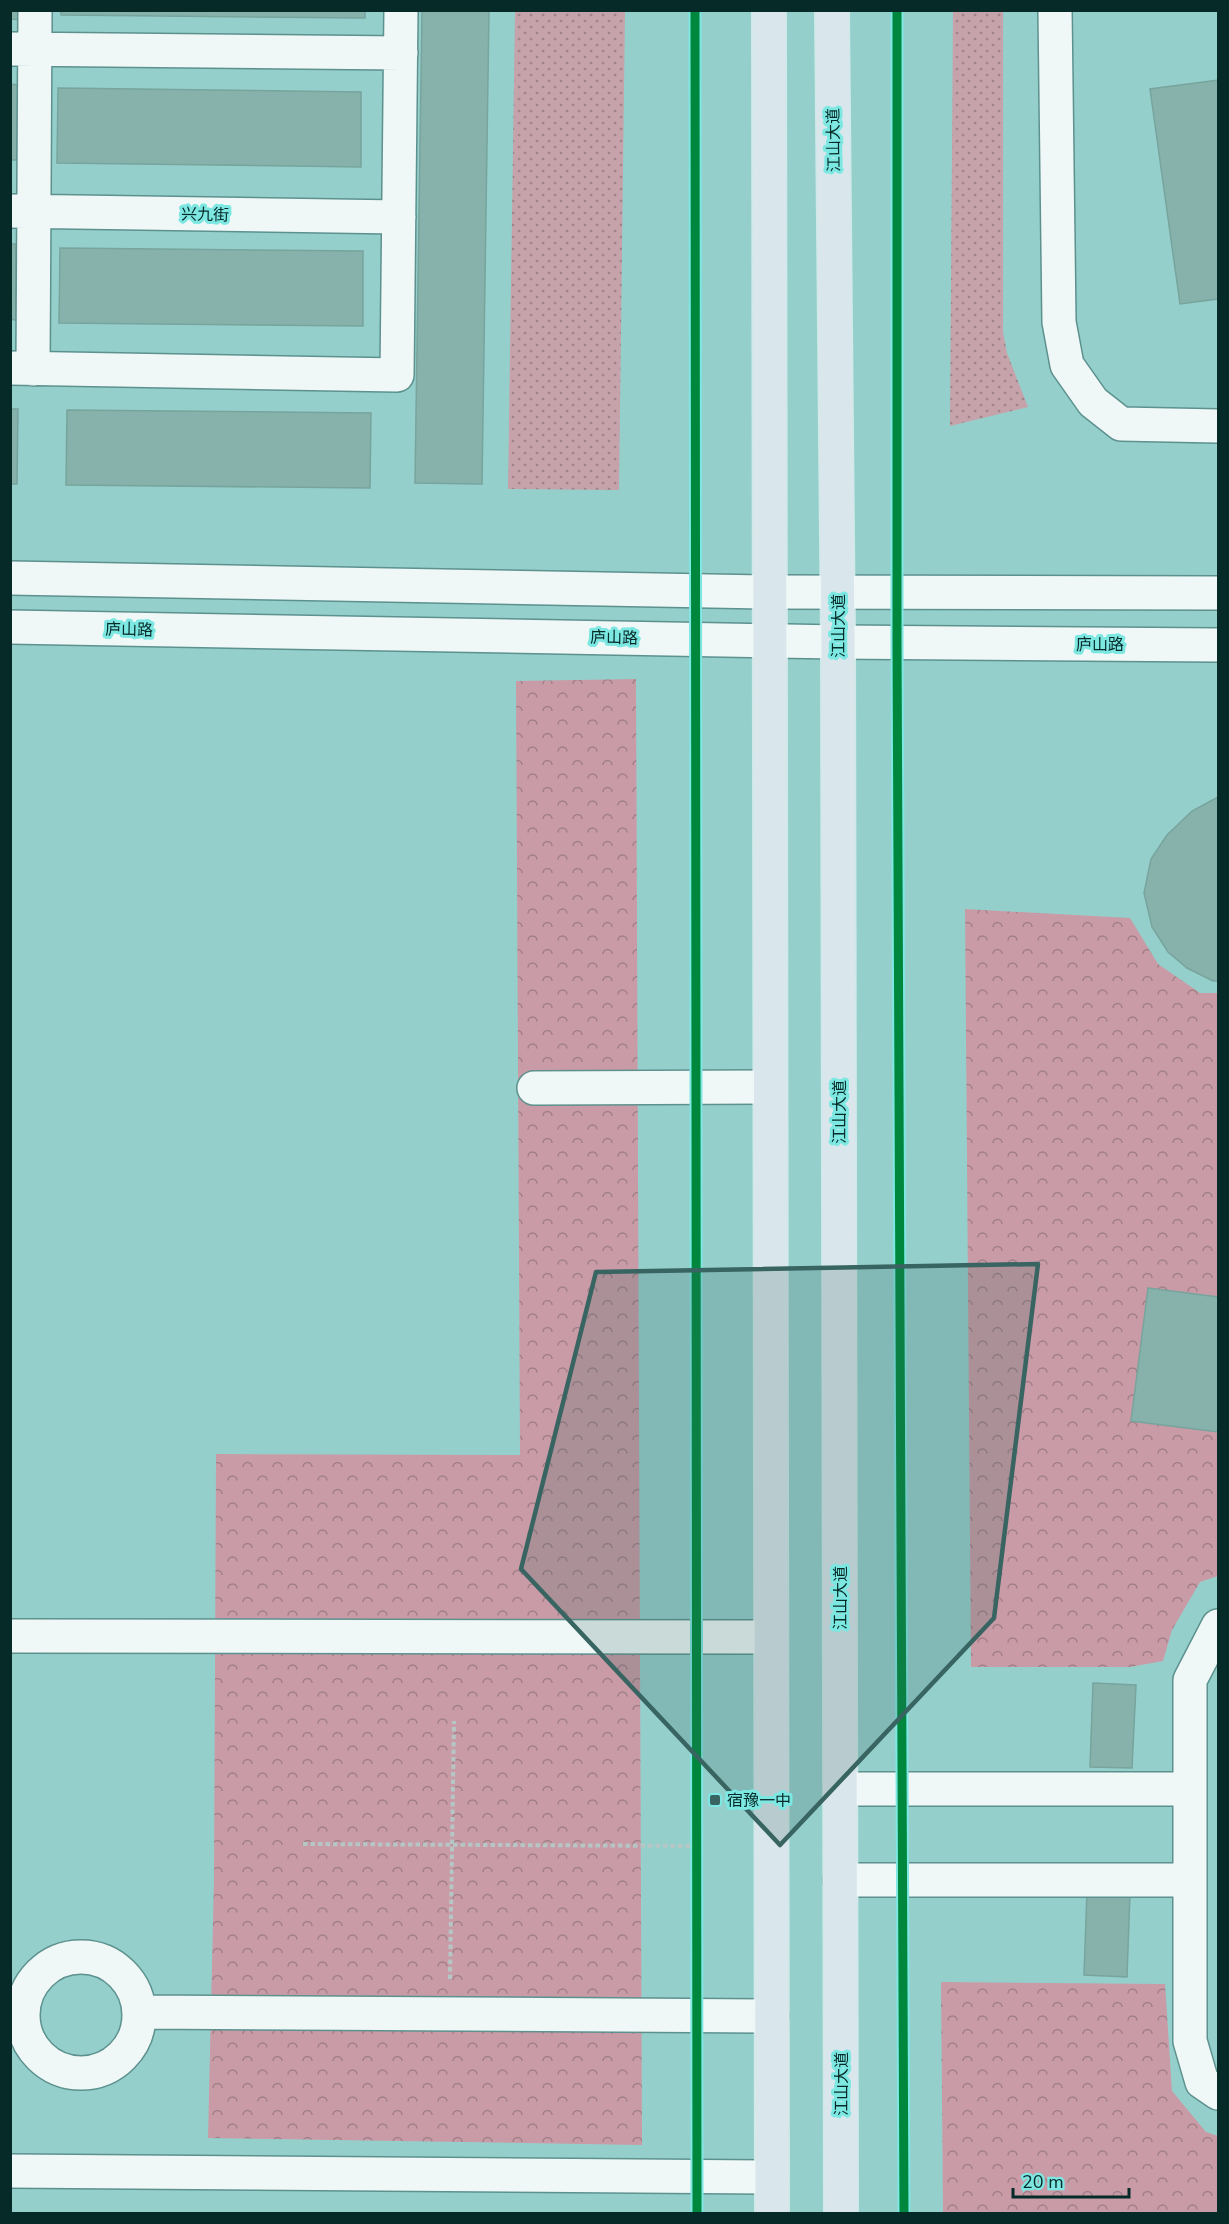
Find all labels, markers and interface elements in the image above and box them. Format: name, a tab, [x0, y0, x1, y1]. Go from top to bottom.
street label: 江山大道	[822, 108, 846, 172]
street label: 兴九街	[181, 204, 229, 226]
street label: 江山大道	[828, 594, 850, 658]
street label: 庐山路	[105, 619, 153, 641]
street label: 庐山路	[590, 627, 638, 649]
street label: 庐山路	[1076, 634, 1124, 656]
street label: 江山大道	[829, 1080, 851, 1144]
street label: 江山大道	[830, 1566, 852, 1630]
place label: 宿豫一中	[727, 1790, 791, 1812]
marker: 宿豫一中	[708, 1793, 722, 1807]
street label: 江山大道	[831, 2052, 853, 2116]
scale bar	[1013, 2161, 1128, 2199]
text: 20 m	[1022, 2170, 1064, 2194]

